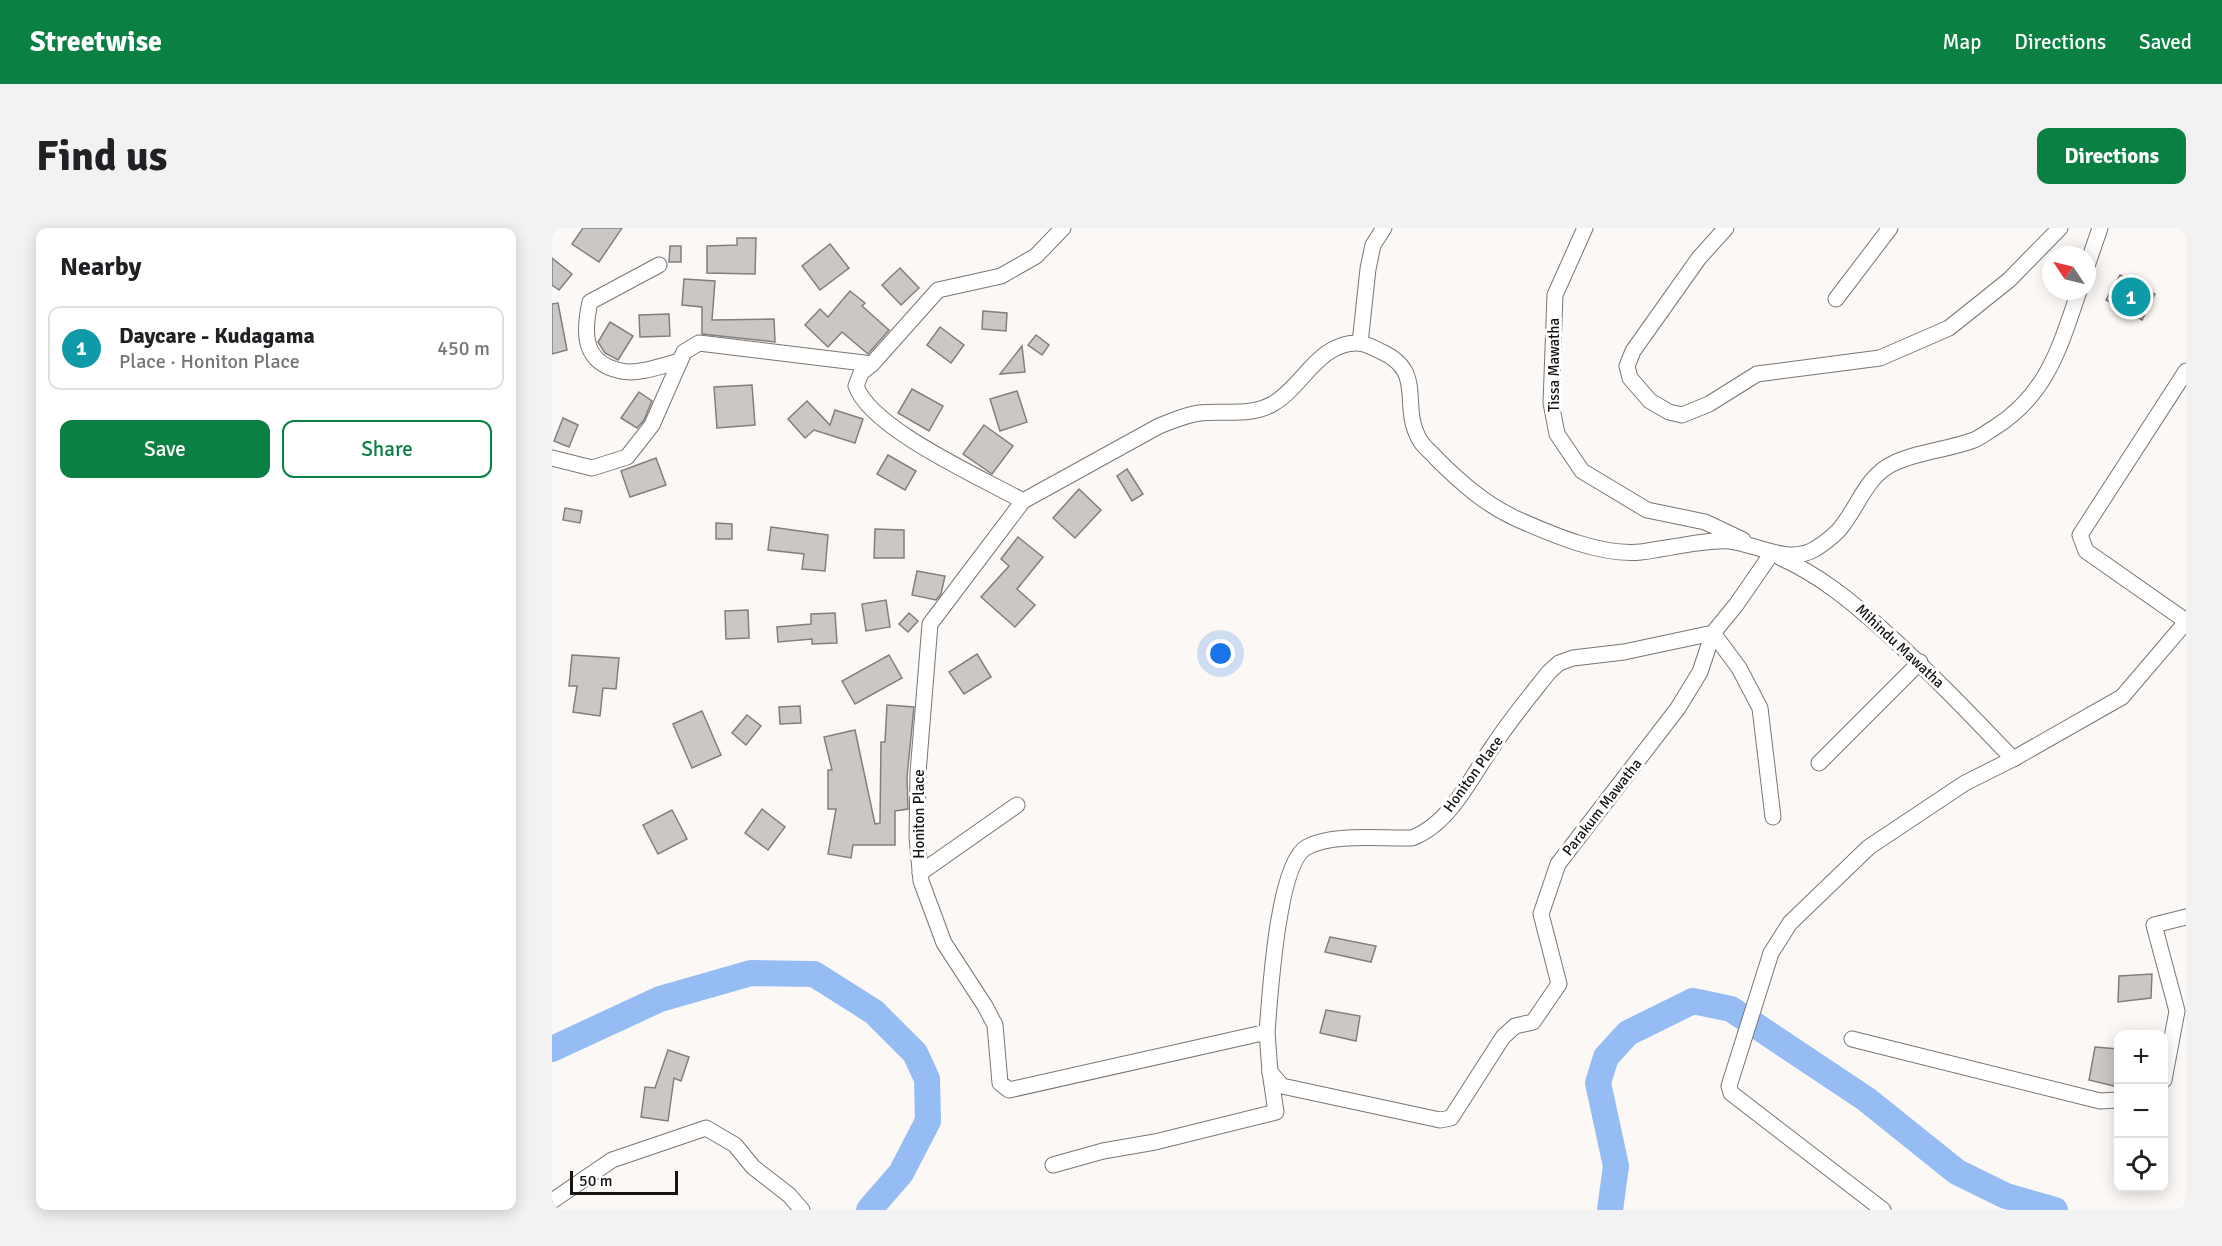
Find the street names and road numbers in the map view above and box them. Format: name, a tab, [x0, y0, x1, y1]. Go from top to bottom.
street label: Tissa Mawatha	[1545, 318, 1563, 412]
street label: Mihindu Mawatha	[1852, 600, 1948, 692]
street label: Honiton Place	[1439, 733, 1507, 815]
street label: Parakum Mawatha	[1559, 755, 1645, 859]
street label: Honiton Place	[910, 769, 928, 859]

